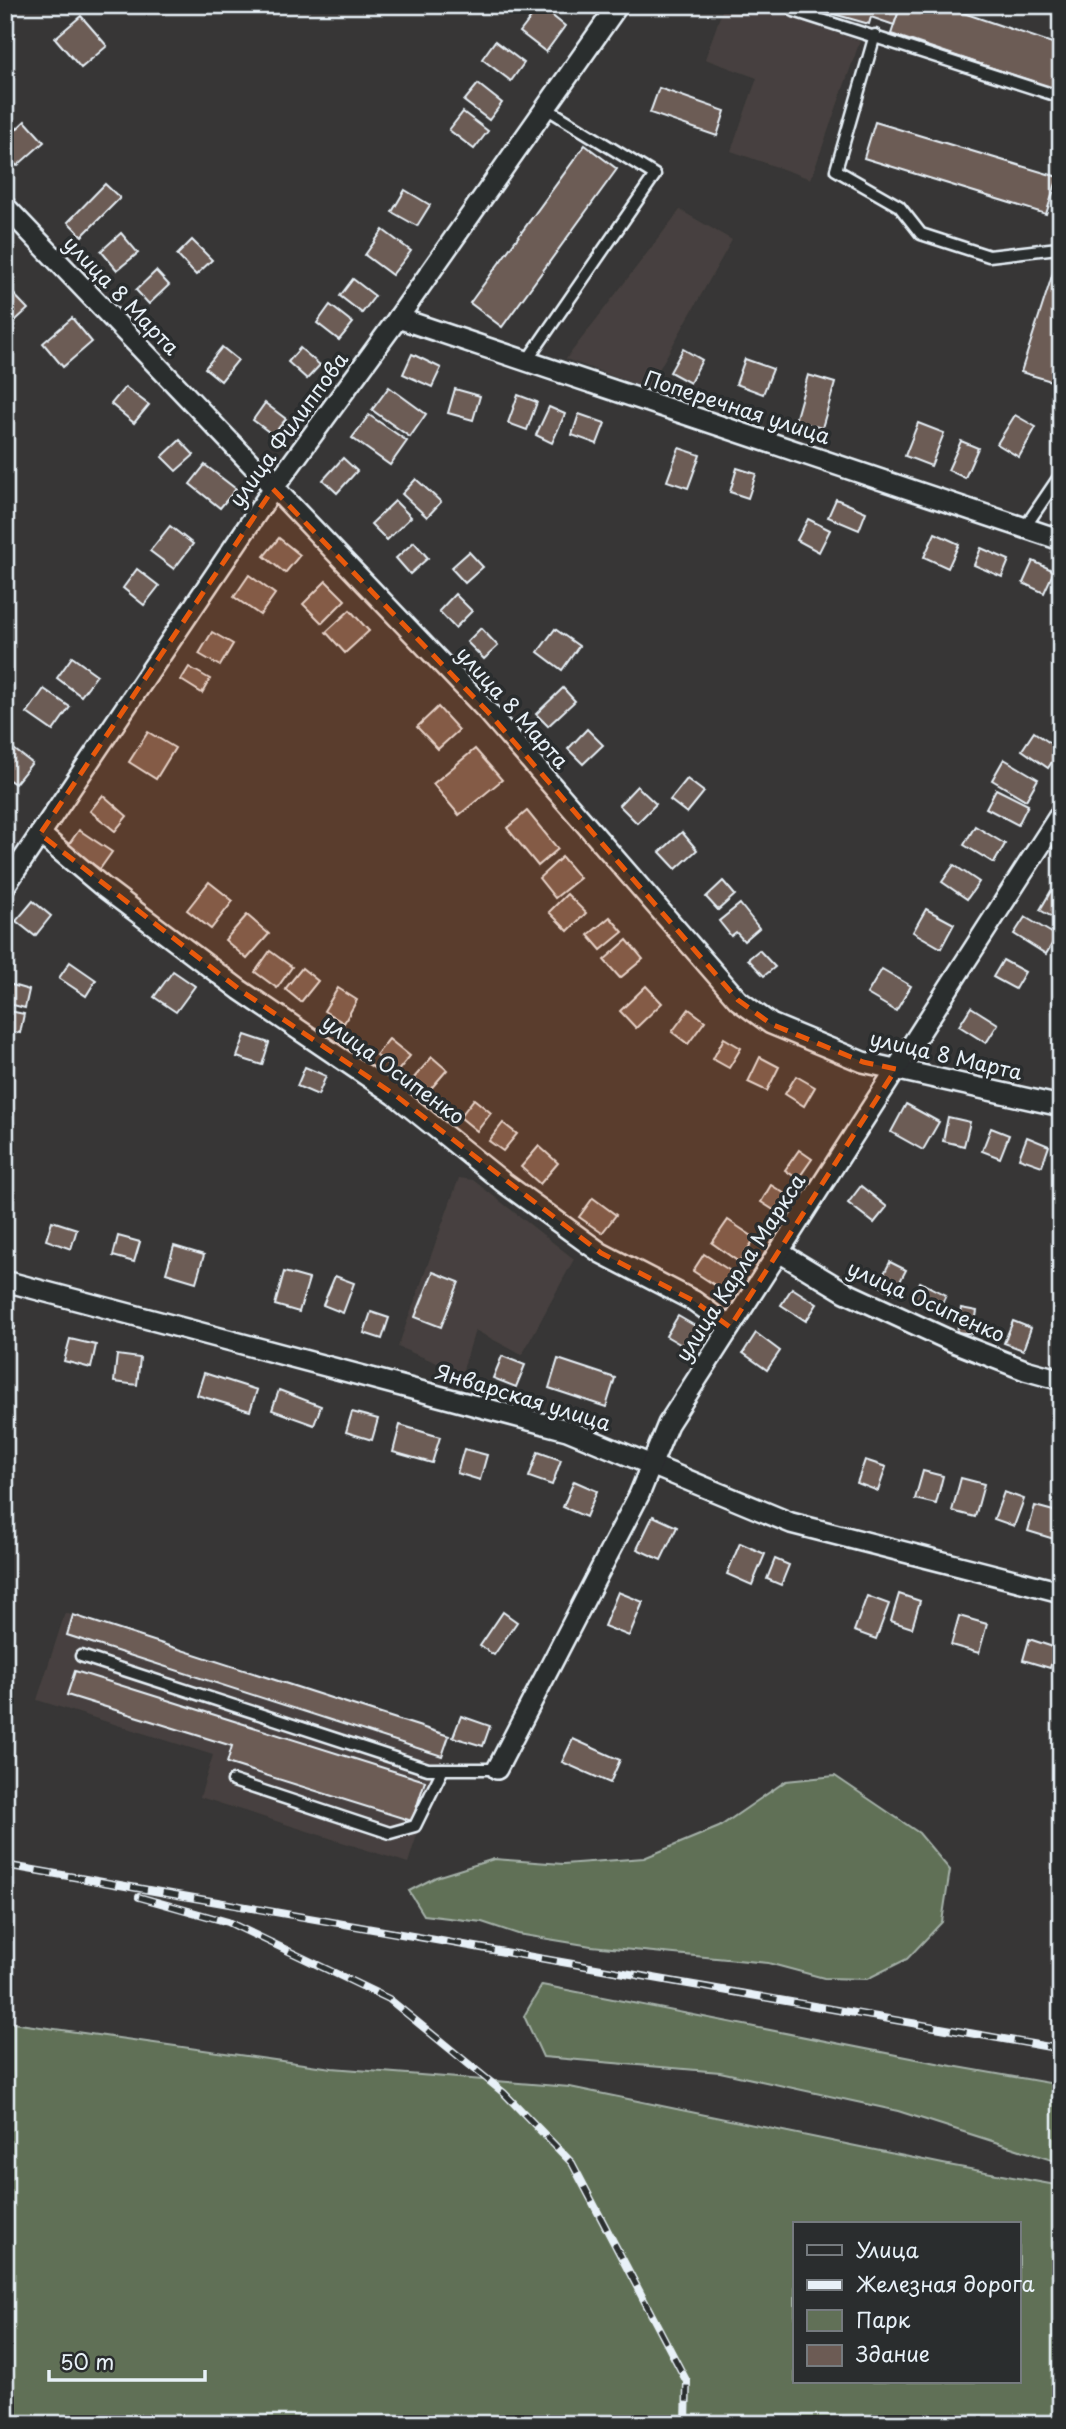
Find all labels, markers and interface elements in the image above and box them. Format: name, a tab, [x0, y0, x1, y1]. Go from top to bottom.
street label: улица 8 Марта	[57, 228, 188, 362]
street label: улица Филиппова	[220, 344, 355, 513]
street label: Поперечная улица	[641, 361, 835, 452]
street label: улица 8 Марта	[450, 638, 578, 775]
street label: улица Осипенко	[316, 1006, 472, 1131]
street label: улица 8 Марта	[867, 1021, 1026, 1087]
street label: улица Карла Маркса	[666, 1166, 812, 1367]
street label: улица Осипенко	[843, 1251, 1011, 1349]
street label: Январская улица	[432, 1354, 616, 1438]
legend	[793, 2222, 1020, 2384]
text: Улица	[856, 2233, 919, 2265]
text: Железная дорога	[856, 2267, 1034, 2299]
text: Парк	[856, 2303, 911, 2335]
text: Здание	[856, 2337, 930, 2369]
scale bar	[49, 2338, 205, 2382]
text: 50 m	[60, 2345, 114, 2377]

